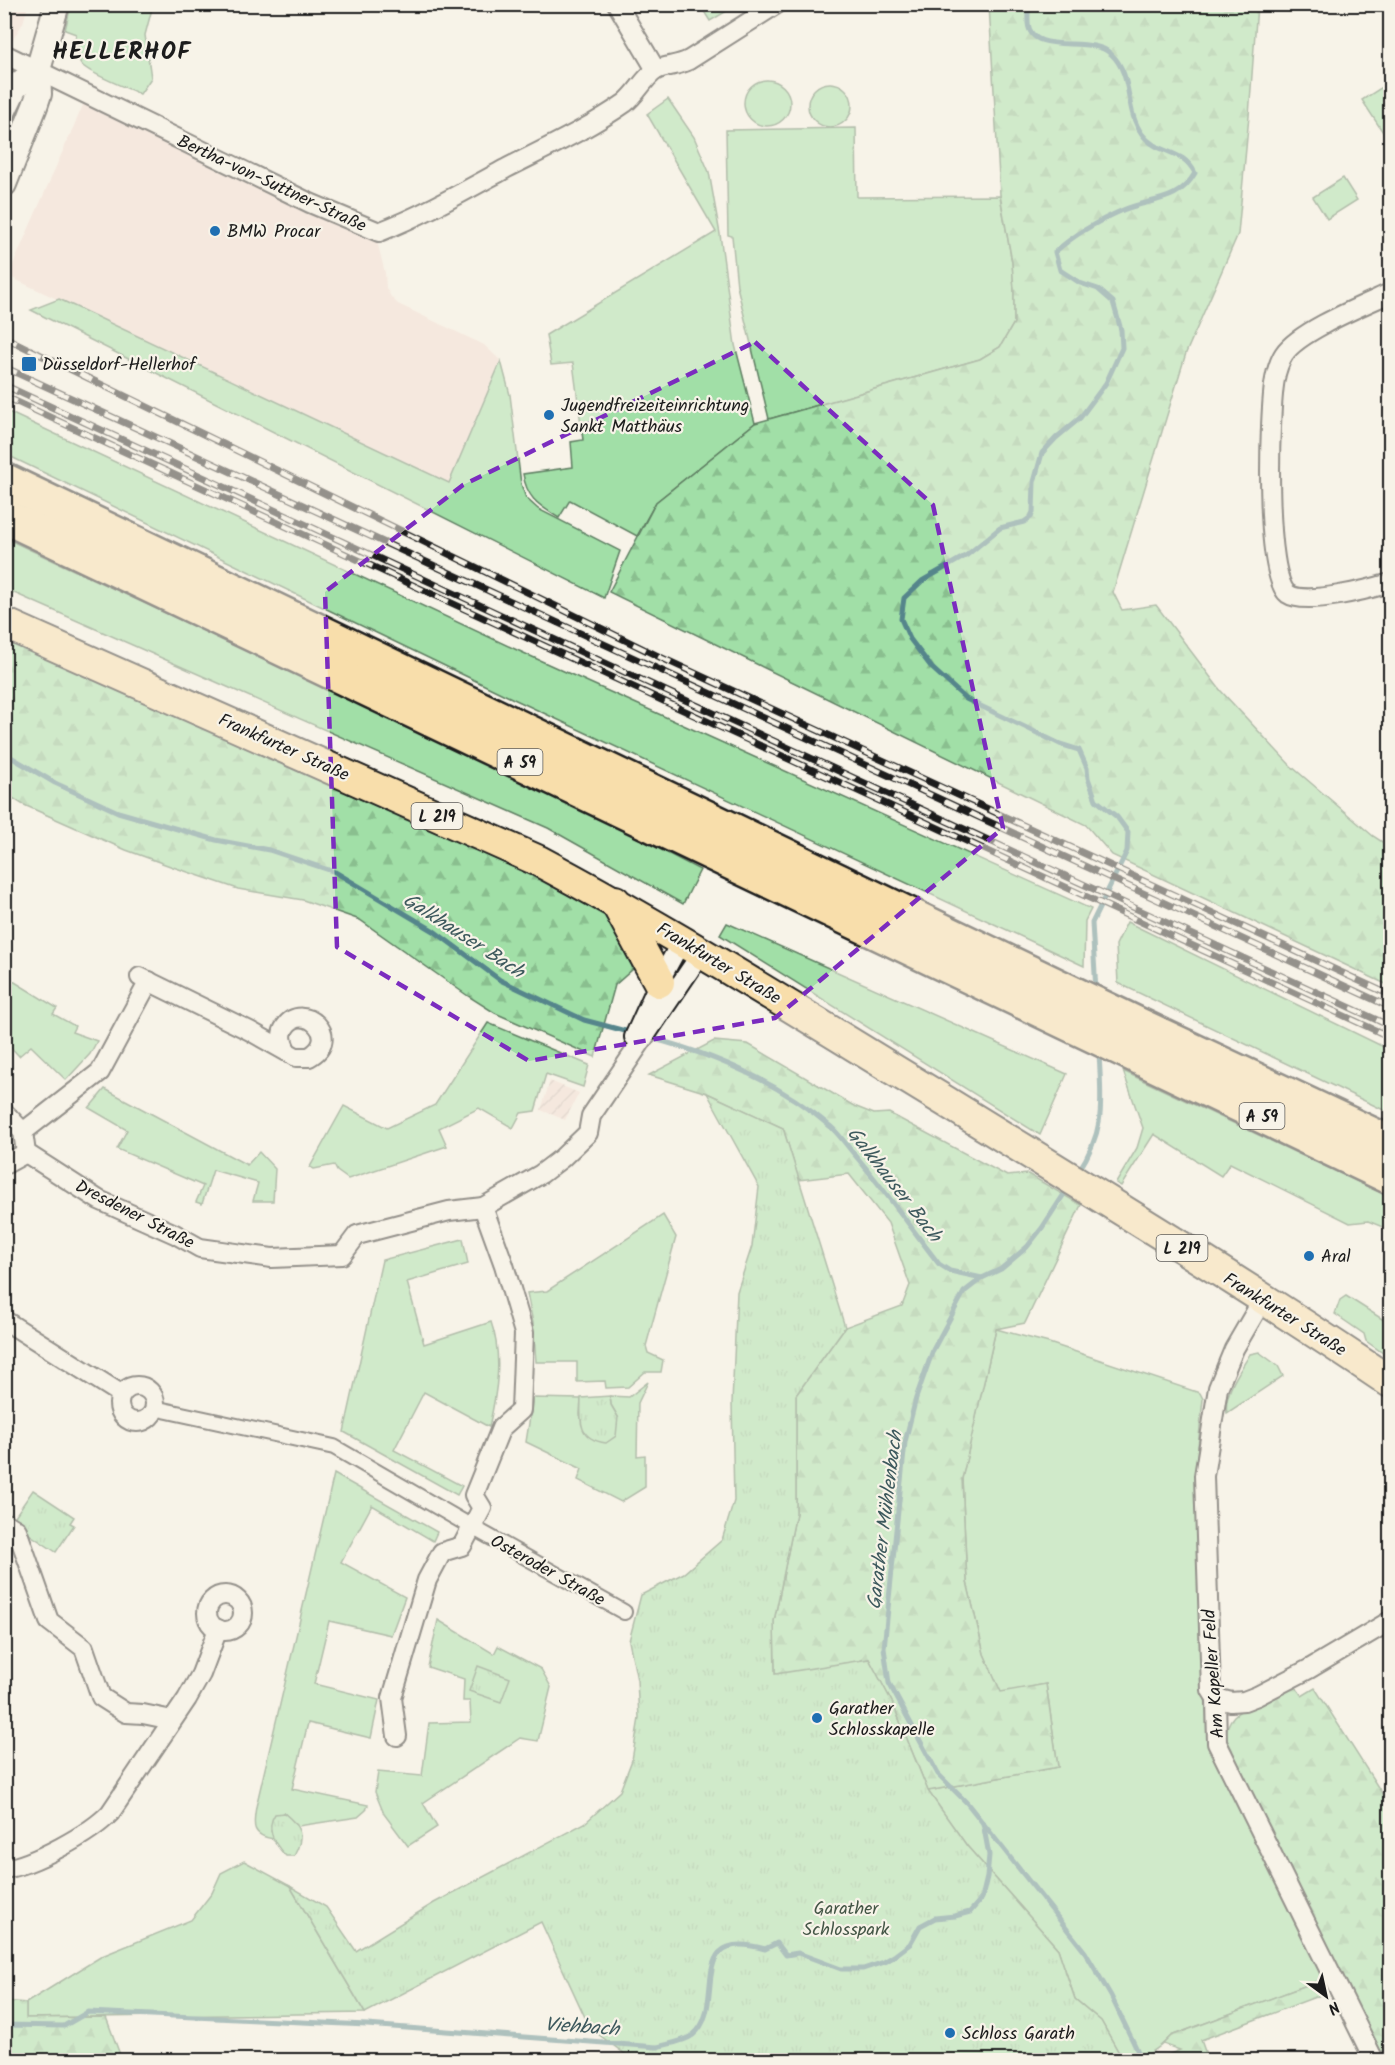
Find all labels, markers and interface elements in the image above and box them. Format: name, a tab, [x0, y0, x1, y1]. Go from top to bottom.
district label: HELLERHOF	[52, 33, 192, 72]
street label: Bertha-von-Suttner-Straße	[172, 128, 371, 241]
place label: BMW Procar	[227, 218, 321, 247]
marker: BMW Procar	[208, 224, 222, 238]
place label: Düsseldorf-Hellerhof	[42, 351, 198, 380]
marker: Düsseldorf-Hellerhof	[20, 355, 38, 373]
place label: Jugendfreizeiteinrichtung Sankt Matthäus	[561, 392, 749, 442]
marker: Jugendfreizeiteinrichtung Sankt Matthäus	[542, 408, 556, 422]
street label: Frankfurter Straße	[213, 706, 354, 790]
road number: A 59	[498, 749, 542, 775]
road number: L 219	[412, 803, 462, 829]
water label: Galkhauser Bach	[396, 885, 532, 989]
street label: Frankfurter Straße	[650, 916, 786, 1013]
road number: A 59	[1240, 1103, 1284, 1129]
water label: Galkhauser Bach	[838, 1120, 950, 1252]
street label: Dresdener Straße	[69, 1173, 199, 1258]
road number: L 219	[1156, 1235, 1208, 1261]
place label: Aral	[1321, 1243, 1351, 1272]
marker: Aral	[1302, 1249, 1316, 1263]
street label: Frankfurter Straße	[1217, 1266, 1352, 1365]
water label: Garather Mühlenbach	[859, 1427, 913, 1611]
street label: Osteroder Straße	[484, 1528, 610, 1615]
street label: Am Kapeller Feld	[1195, 1607, 1233, 1739]
place label: Garather Schlosskapelle	[829, 1695, 935, 1745]
marker: Garather Schlosskapelle	[810, 1711, 824, 1725]
park label: Garather Schlosspark	[803, 1895, 890, 1945]
north arrow	[1296, 1966, 1356, 2026]
text: N	[1322, 1994, 1344, 2021]
water label: Viehbach	[544, 2009, 622, 2047]
place label: Schloss Garath	[962, 2020, 1075, 2049]
marker: Schloss Garath	[943, 2026, 957, 2040]

